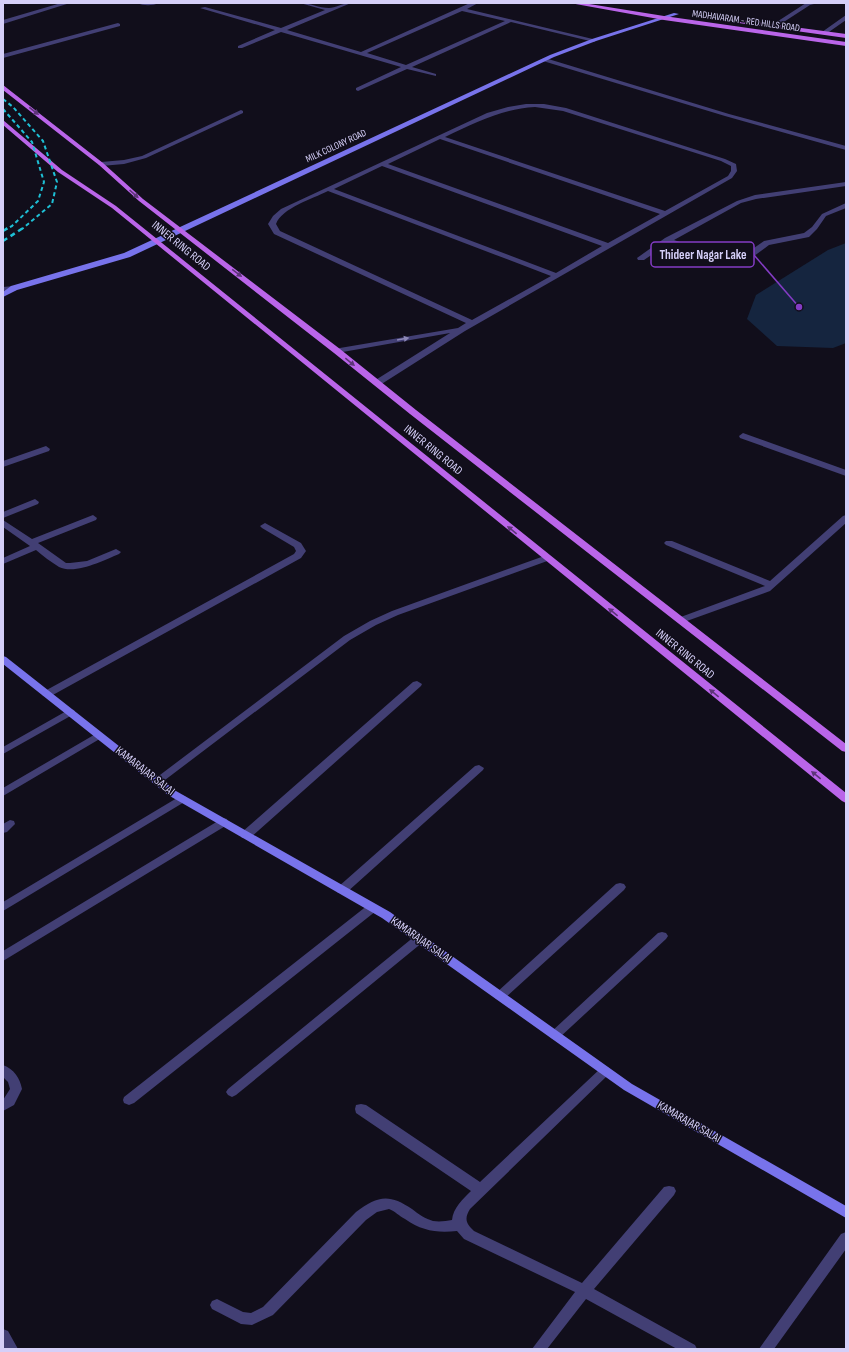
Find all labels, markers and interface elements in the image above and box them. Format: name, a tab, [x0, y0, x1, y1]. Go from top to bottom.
street label: MADHAVARAM - RED HILLS ROAD	[691, 8, 801, 35]
one-way arrow	[28, 107, 39, 116]
street label: MILK COLONY ROAD	[304, 127, 368, 165]
one-way arrow	[129, 189, 139, 199]
street label: INNER RING ROAD	[149, 218, 214, 274]
callout: Thideer Nagar Lake	[651, 242, 754, 267]
text: Thideer Nagar Lake	[659, 247, 747, 263]
one-way arrow	[231, 269, 242, 278]
one-way arrow	[397, 336, 409, 342]
one-way arrow	[345, 357, 356, 366]
street label: INNER RING ROAD	[401, 422, 466, 478]
one-way arrow	[507, 526, 518, 534]
one-way arrow	[608, 607, 619, 616]
street label: INNER RING ROAD	[653, 626, 718, 682]
one-way arrow	[709, 689, 720, 698]
street label: KAMARAJAR SALAI	[112, 743, 178, 799]
one-way arrow	[810, 771, 821, 779]
street label: KAMARAJAR SALAI	[388, 913, 454, 967]
street label: KAMARAJAR SALAI	[654, 1098, 724, 1146]

